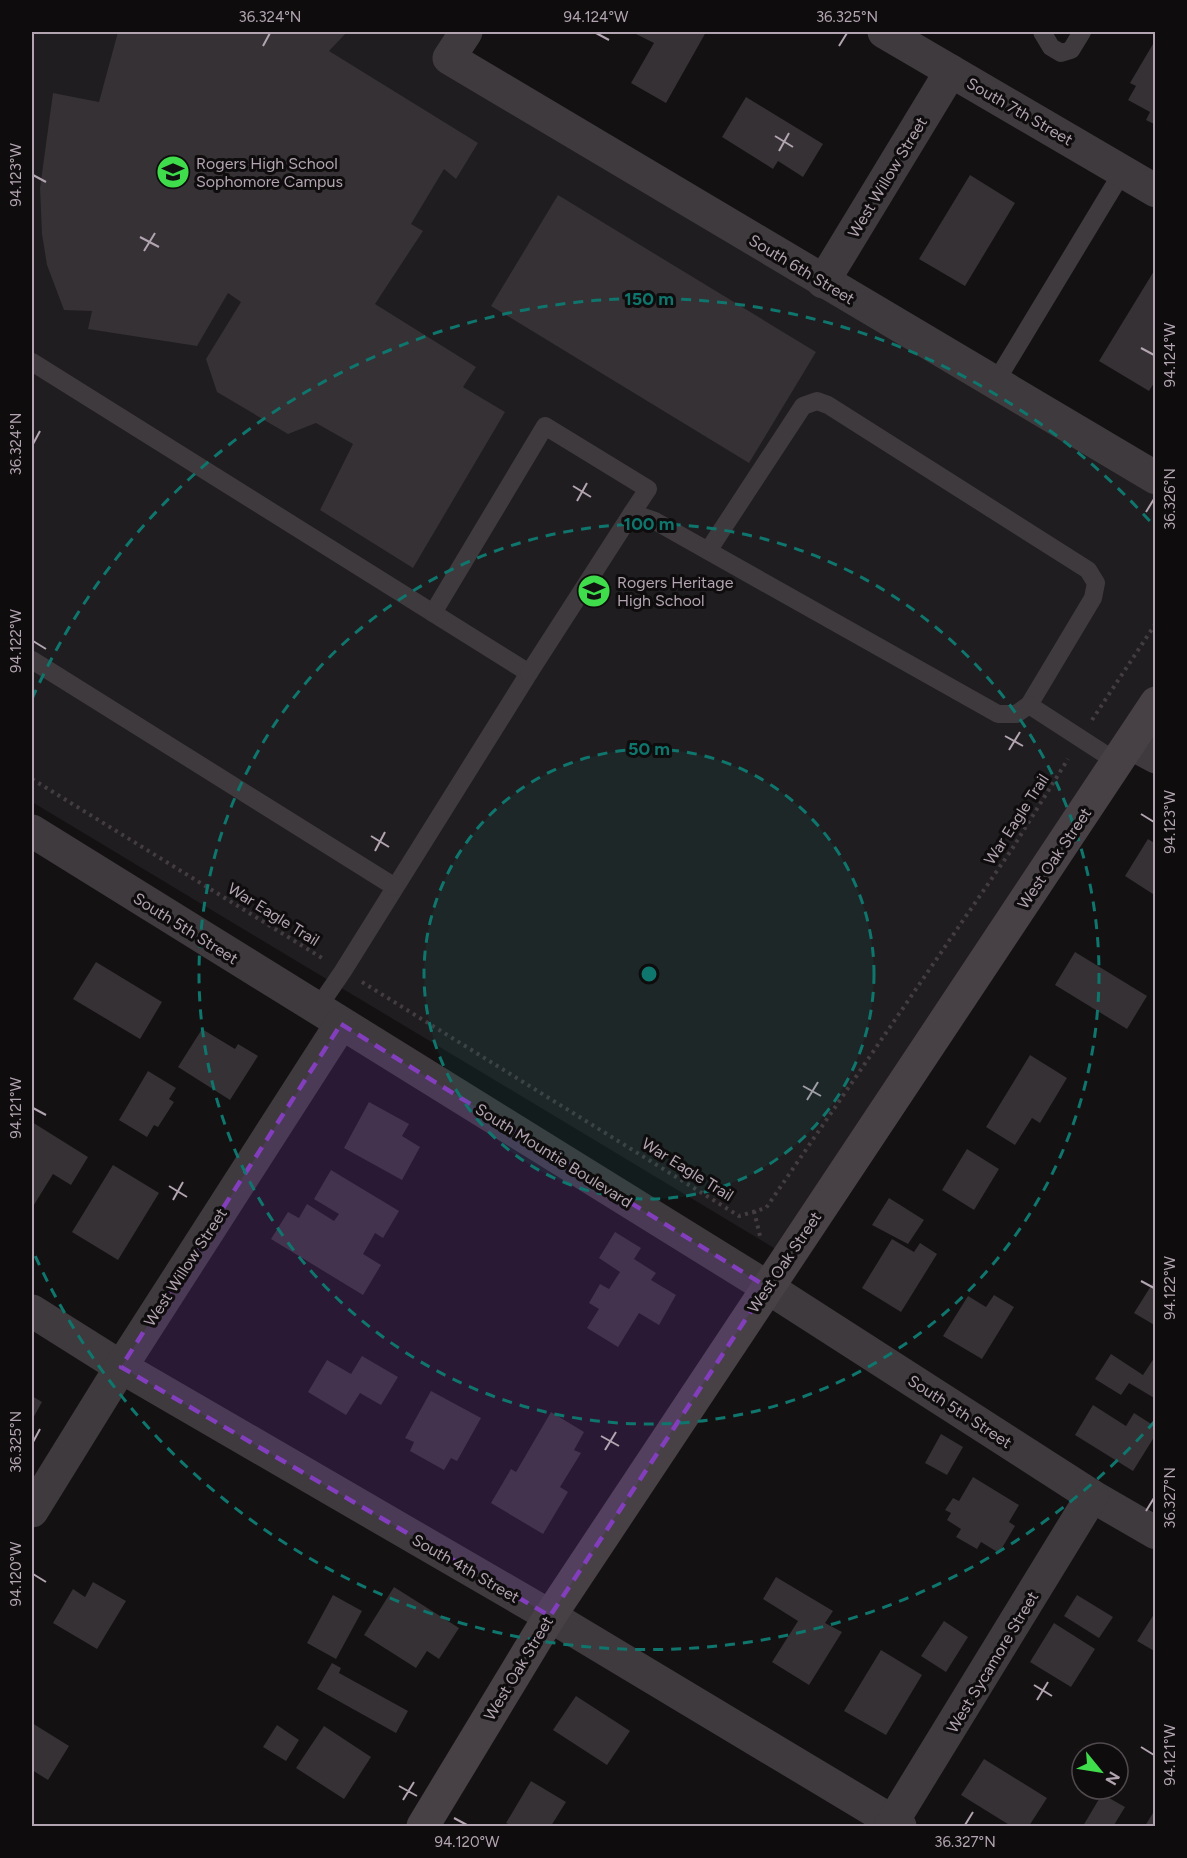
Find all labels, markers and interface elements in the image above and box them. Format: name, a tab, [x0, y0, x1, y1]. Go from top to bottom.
text: 36.324°N	[239, 8, 301, 26]
text: 94.124°W	[564, 8, 629, 26]
text: 36.325°N	[816, 8, 878, 26]
street label: South 7th Street	[963, 73, 1076, 149]
street label: West Willow Street	[844, 113, 931, 241]
text: 94.123°W	[7, 143, 25, 207]
school or university icon: Rogers High School Sophomore Campus	[155, 154, 191, 190]
place label: Rogers High School Sophomore Campus	[196, 154, 343, 191]
street label: South 6th Street	[746, 230, 858, 308]
text: 150 m	[624, 288, 674, 310]
text: 94.124°W	[1161, 322, 1179, 387]
text: 36.324°N	[7, 413, 25, 475]
text: 36.326°N	[1161, 468, 1179, 530]
text: 100 m	[624, 513, 674, 535]
school or university icon: Rogers Heritage High School	[576, 573, 612, 609]
place label: Rogers Heritage High School	[617, 573, 734, 610]
text: 94.122°W	[7, 608, 25, 673]
text: 50 m	[628, 738, 670, 760]
street label: War Eagle Trail	[980, 770, 1053, 868]
text: 94.123°W	[1161, 790, 1179, 854]
street label: West Oak Street	[1014, 804, 1095, 913]
street label: War Eagle Trail	[224, 879, 323, 950]
street label: South 5th Street	[130, 889, 242, 968]
centre of rings	[639, 964, 659, 984]
text: 94.121°W	[7, 1077, 25, 1139]
street label: South Mountie Boulevard	[472, 1099, 636, 1211]
street label: War Eagle Trail	[638, 1134, 737, 1205]
street label: West Willow Street	[140, 1204, 231, 1330]
street label: West Oak Street	[744, 1208, 825, 1317]
text: 94.122°W	[1161, 1255, 1179, 1320]
street label: South 5th Street	[904, 1371, 1015, 1452]
text: 36.325°N	[7, 1411, 25, 1473]
text: 36.327°N	[1161, 1467, 1179, 1529]
street label: South 4th Street	[409, 1530, 523, 1607]
text: 94.120°W	[7, 1541, 25, 1607]
street label: West Sycamore Street	[943, 1588, 1042, 1736]
street label: West Oak Street	[480, 1613, 557, 1724]
text: 94.121°W	[1161, 1724, 1179, 1786]
north arrow	[1070, 1741, 1130, 1801]
text: N	[1101, 1768, 1124, 1788]
text: 94.120°W	[434, 1833, 500, 1851]
text: 36.327°N	[934, 1833, 996, 1851]

